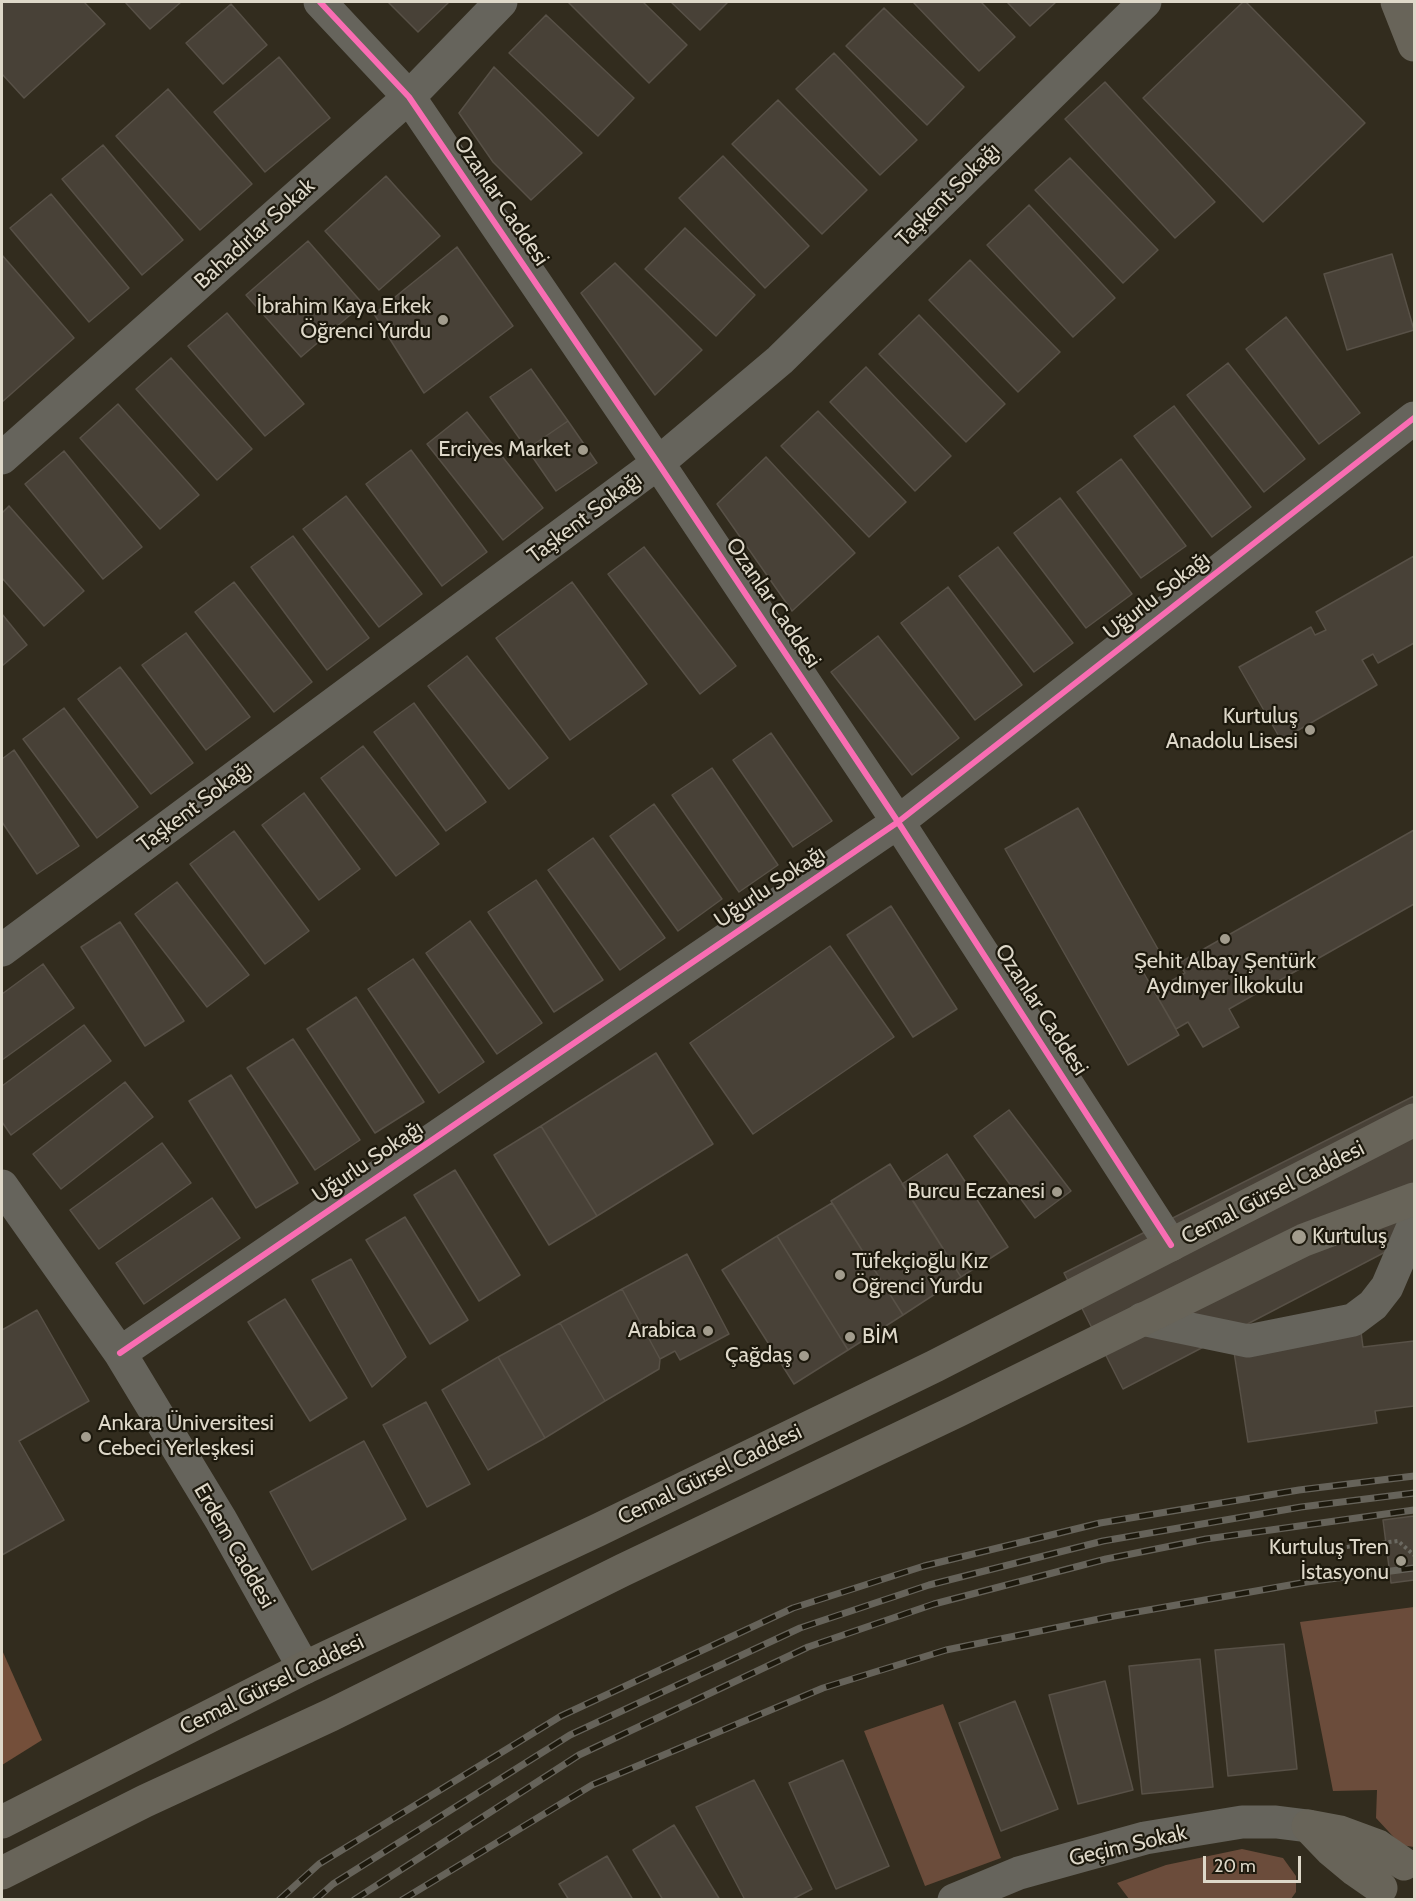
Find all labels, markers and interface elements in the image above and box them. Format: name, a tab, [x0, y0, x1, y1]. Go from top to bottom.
street label: Ozanlar Caddesi	[448, 131, 554, 271]
street label: Taşkent Sokağı	[891, 138, 1005, 252]
street label: Bahadırlar Sokak	[189, 173, 321, 295]
place label: İbrahim Kaya Erkek Öğrenci Yurdu	[256, 294, 431, 346]
marker: İbrahim Kaya Erkek Öğrenci Yurdu	[436, 313, 450, 327]
place label: Erciyes Market	[438, 437, 571, 463]
marker: Erciyes Market	[576, 443, 590, 457]
street label: Taşkent Sokağı	[523, 467, 647, 569]
street label: Ozanlar Caddesi	[720, 533, 826, 673]
street label: Uğurlu Sokağı	[1098, 546, 1216, 646]
place label: Kurtuluş Anadolu Lisesi	[1166, 704, 1298, 756]
marker: Kurtuluş Anadolu Lisesi	[1303, 723, 1317, 737]
street label: Taşkent Sokağı	[133, 756, 257, 858]
street label: Uğurlu Sokağı	[710, 840, 830, 934]
marker: Şehit Albay Şentürk Aydınyer İlkokulu	[1218, 932, 1232, 946]
street label: Ozanlar Caddesi	[989, 939, 1093, 1081]
place label: Şehit Albay Şentürk Aydınyer İlkokulu	[1134, 949, 1316, 1000]
street label: Uğurlu Sokağı	[308, 1115, 428, 1209]
street label: Cemal Gürsel Caddesi	[1177, 1135, 1369, 1251]
place label: Burcu Eczanesi	[907, 1179, 1045, 1205]
marker: Burcu Eczanesi	[1050, 1185, 1064, 1199]
place label: Kurtuluş	[1312, 1224, 1387, 1250]
marker: Kurtuluş	[1290, 1228, 1308, 1246]
place label: Tüfekçioğlu Kız Öğrenci Yurdu	[852, 1249, 988, 1300]
marker: Tüfekçioğlu Kız Öğrenci Yurdu	[833, 1268, 847, 1282]
place label: Arabica	[628, 1318, 696, 1344]
marker: Arabica	[701, 1324, 715, 1338]
place label: BİM	[862, 1324, 899, 1350]
marker: BİM	[843, 1330, 857, 1344]
place label: Çağdaş	[725, 1343, 792, 1369]
marker: Çağdaş	[797, 1349, 811, 1363]
place label: Ankara Üniversitesi Cebeci Yerleşkesi	[98, 1411, 274, 1462]
street label: Cemal Gürsel Caddesi	[614, 1419, 806, 1531]
marker: Ankara Üniversitesi Cebeci Yerleşkesi	[79, 1430, 93, 1444]
street label: Erdem Caddesi	[188, 1479, 280, 1613]
place label: Kurtuluş Tren İstasyonu	[1269, 1535, 1389, 1586]
marker: Kurtuluş Tren İstasyonu	[1394, 1554, 1408, 1568]
street label: Cemal Gürsel Caddesi	[176, 1629, 368, 1741]
street label: Geçim Sokak	[1067, 1820, 1189, 1872]
scale bar	[1206, 1844, 1304, 1882]
text: 20 m	[1214, 1855, 1256, 1877]

